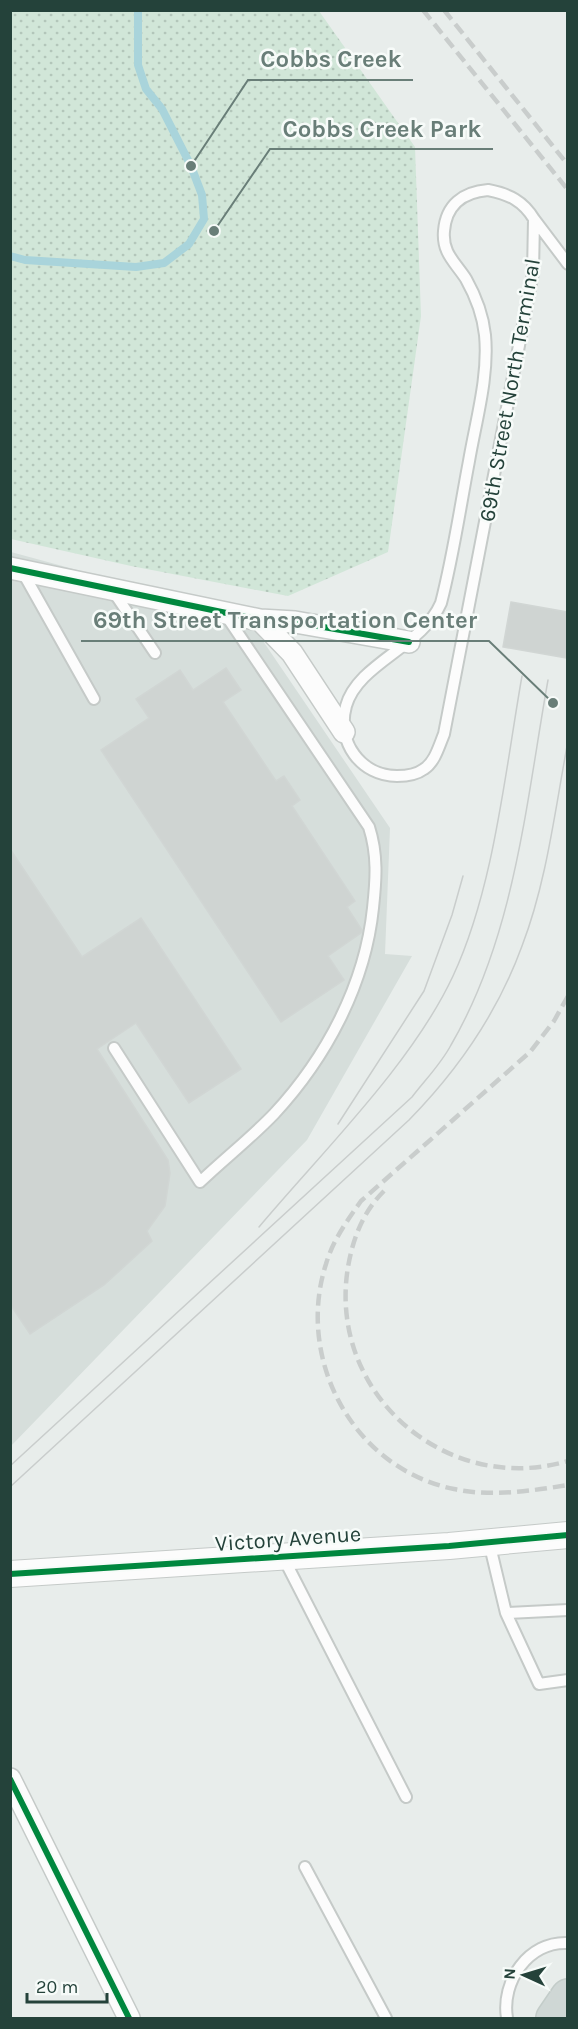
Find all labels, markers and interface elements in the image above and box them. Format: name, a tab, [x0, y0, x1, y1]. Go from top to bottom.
callout: Cobbs Creek	[248, 38, 413, 80]
text: Cobbs Creek	[260, 45, 402, 73]
callout: Cobbs Creek Park	[270, 107, 493, 149]
text: Cobbs Creek Park	[283, 115, 481, 143]
street label: 69th Street North Terminal	[474, 257, 546, 524]
callout: 69th Street Transportation Center	[81, 599, 489, 641]
text: 69th Street Transportation Center	[93, 606, 478, 634]
street label: Victory Avenue	[214, 1521, 362, 1557]
north arrow	[494, 1945, 554, 2005]
scale bar	[27, 1966, 106, 2004]
text: N	[500, 1968, 519, 1980]
text: 20 m	[36, 1976, 78, 1998]

